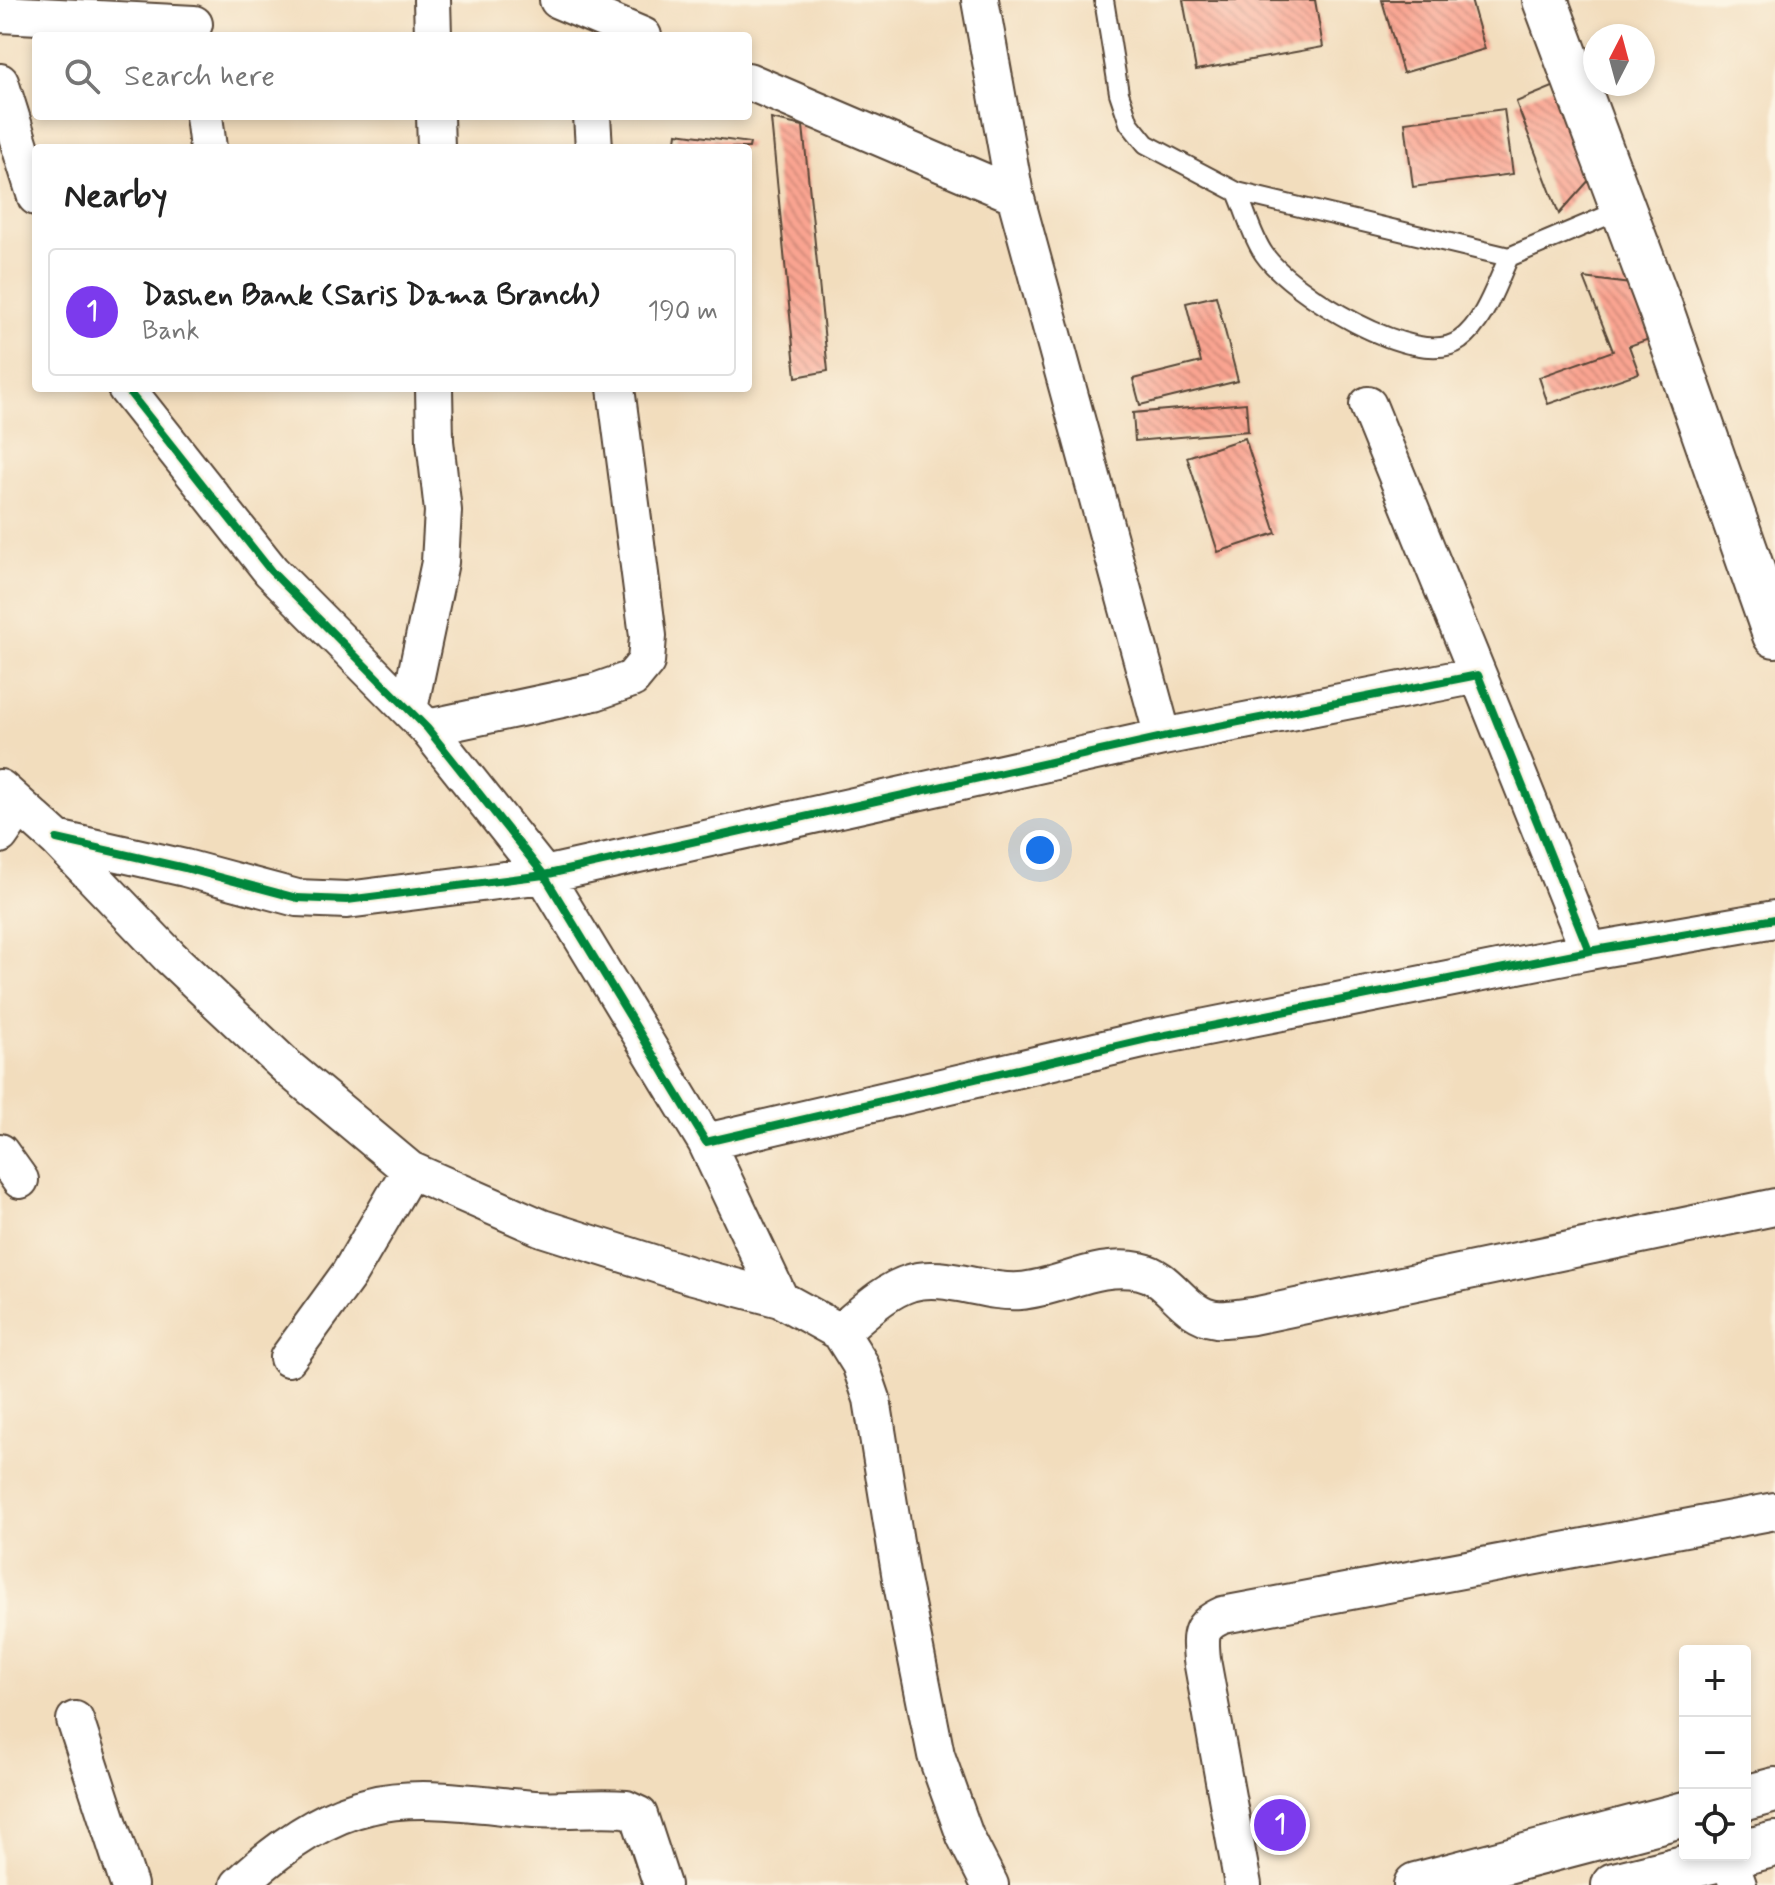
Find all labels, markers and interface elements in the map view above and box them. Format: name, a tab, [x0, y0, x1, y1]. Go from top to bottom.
north arrow	[1583, 24, 1655, 96]
search box	[32, 32, 752, 120]
icon: search	[60, 54, 104, 98]
text: Search here	[124, 57, 275, 96]
text: Nearby	[64, 174, 168, 219]
text: Dashen Bank (Saris Dama Branch)	[142, 276, 599, 315]
text: 1	[86, 295, 98, 329]
text: 190 m	[648, 295, 718, 329]
text: Bank	[142, 315, 199, 349]
your location	[1020, 830, 1060, 870]
map controls	[1679, 1645, 1751, 1861]
button: +	[1679, 1645, 1751, 1717]
button: −	[1679, 1717, 1751, 1789]
button: locate	[1679, 1789, 1751, 1861]
pin: 1	[1254, 1795, 1306, 1855]

